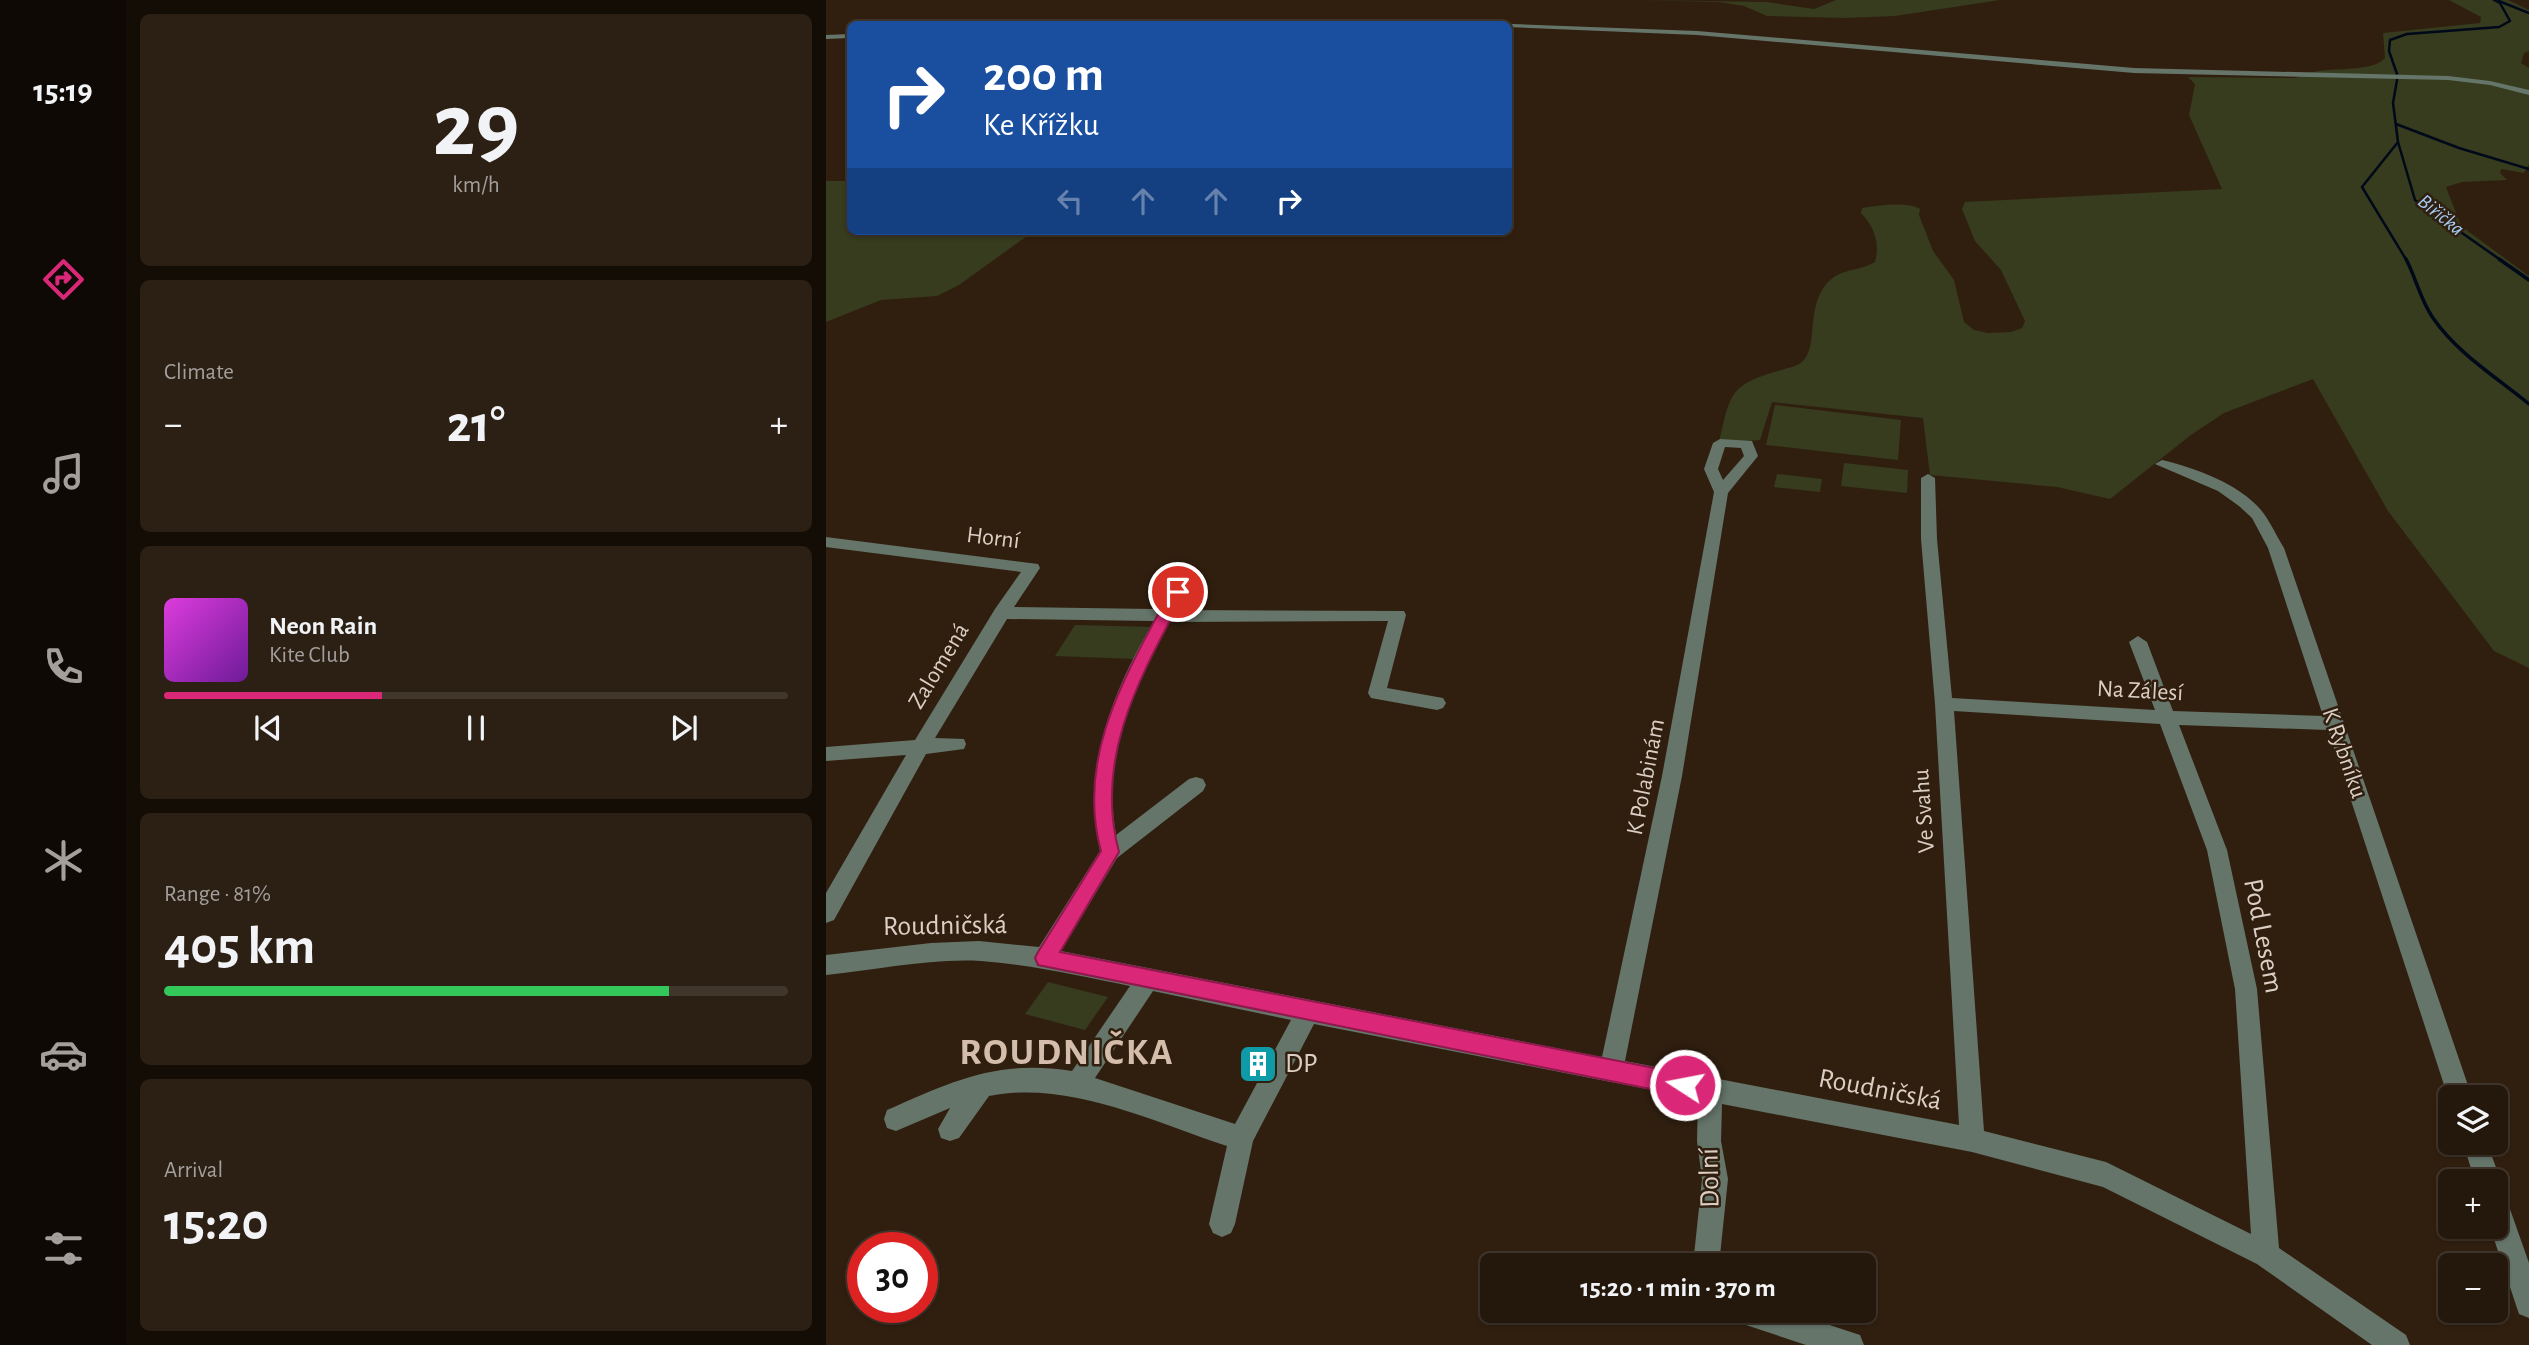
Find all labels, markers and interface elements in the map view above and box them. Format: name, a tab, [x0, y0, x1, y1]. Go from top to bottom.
icon: right	[868, 49, 959, 140]
text: 200 m	[983, 51, 1104, 100]
text: 15:19	[33, 75, 93, 107]
text: 29	[433, 81, 519, 172]
text: Ke Křížku	[983, 109, 1099, 141]
text: km/h	[452, 174, 500, 197]
icon: left	[1051, 182, 1089, 220]
icon: ahead	[1124, 182, 1162, 220]
icon: ahead	[1197, 182, 1235, 220]
icon: right	[1270, 182, 1308, 220]
water label: Biřička	[2414, 190, 2468, 240]
icon: directions	[39, 255, 88, 304]
text: Climate	[164, 361, 234, 384]
text: 21°	[447, 399, 505, 451]
text: −	[164, 406, 182, 444]
text: +	[770, 406, 788, 444]
icon: music	[39, 449, 88, 498]
street label: Horní	[965, 523, 1021, 553]
pin	[1148, 562, 1208, 622]
icon: arrive	[1159, 573, 1197, 611]
text: Neon Rain	[269, 613, 377, 639]
street label: Zalomená	[904, 619, 974, 713]
icon: phone	[39, 642, 88, 691]
text: Kite Club	[269, 644, 350, 667]
street label: Na Zálesí	[2096, 677, 2184, 705]
street label: K Rybníku	[2317, 705, 2371, 801]
icon: previous	[249, 709, 287, 747]
icon: pause	[457, 709, 495, 747]
icon: next	[665, 709, 703, 747]
street label: K Polabinám	[1623, 717, 1669, 837]
street label: Ve Svahu	[1909, 768, 1939, 854]
icon: climate	[39, 836, 88, 885]
street label: Pod Lesem	[2238, 876, 2288, 996]
text: Range · 81%	[164, 883, 271, 906]
street label: Roudničská	[882, 911, 1008, 941]
text: 405 km	[164, 921, 315, 973]
icon: car	[39, 1030, 88, 1079]
district label: ROUDNIČKA	[959, 1030, 1175, 1072]
building icon: DP	[1237, 1043, 1279, 1085]
position arrow	[1648, 1048, 1722, 1122]
place label: DP	[1285, 1050, 1318, 1078]
street label: Roudničská	[1816, 1064, 1944, 1116]
map controls	[2438, 1085, 2508, 1323]
button: layers	[2438, 1085, 2508, 1155]
street label: Dolní	[1695, 1148, 1725, 1208]
text: Arrival	[164, 1159, 223, 1182]
button: +	[2438, 1169, 2508, 1239]
text: 15:20	[164, 1197, 269, 1249]
icon: filters	[39, 1224, 88, 1273]
speed limit sign: 30	[847, 1232, 938, 1323]
button: −	[2438, 1253, 2508, 1323]
text: 15:20 · 1 min · 370 m	[1580, 1275, 1776, 1301]

